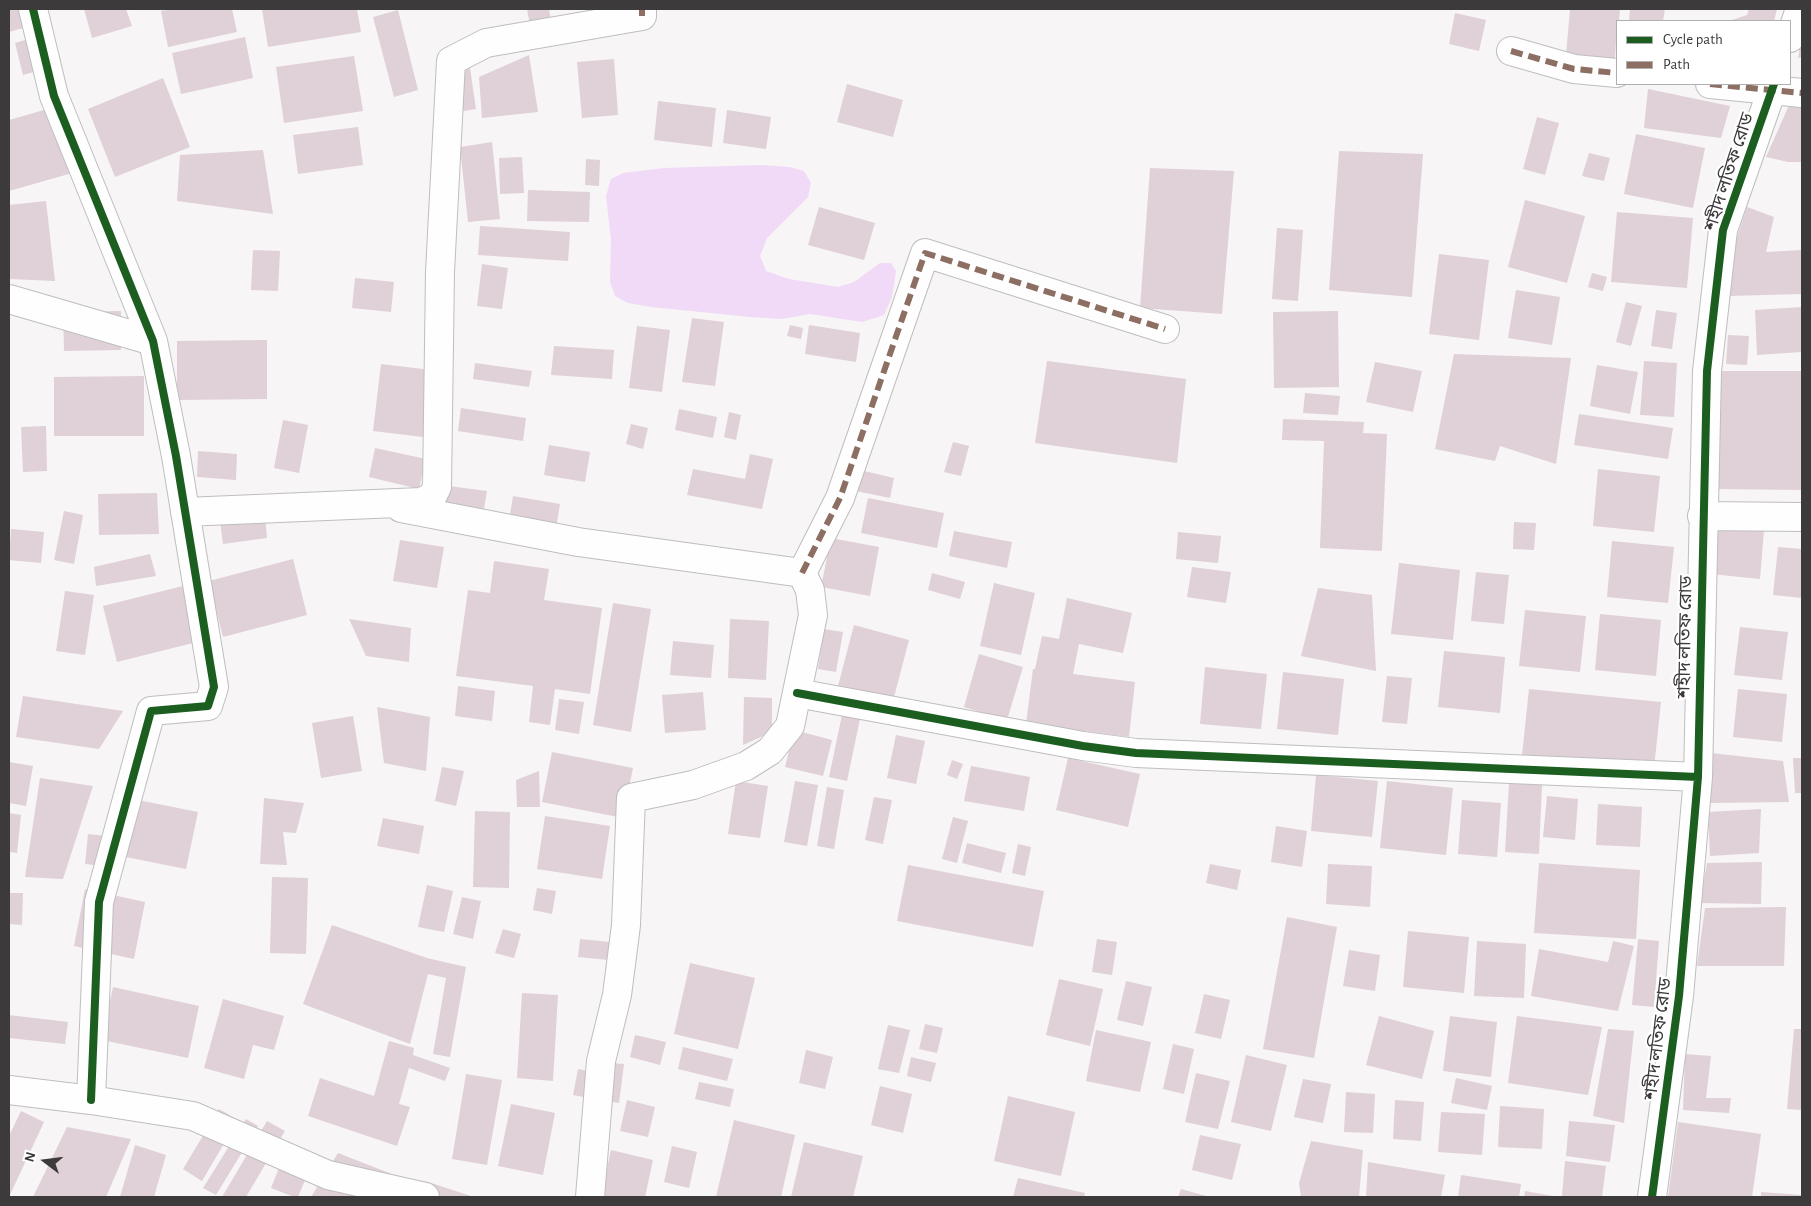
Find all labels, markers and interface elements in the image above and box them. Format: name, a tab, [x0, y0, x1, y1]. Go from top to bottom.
legend	[1616, 20, 1791, 85]
text: Cycle path	[1663, 32, 1723, 47]
text: Path	[1663, 57, 1690, 72]
street label: শহীদ লতিফ রোড	[1700, 110, 1758, 234]
street label: শহীদ লতিফ রোড	[1673, 575, 1697, 699]
street label: শহীদ লতিফ রোড	[1640, 977, 1676, 1101]
north arrow	[20, 1136, 70, 1186]
text: N	[22, 1151, 39, 1164]

